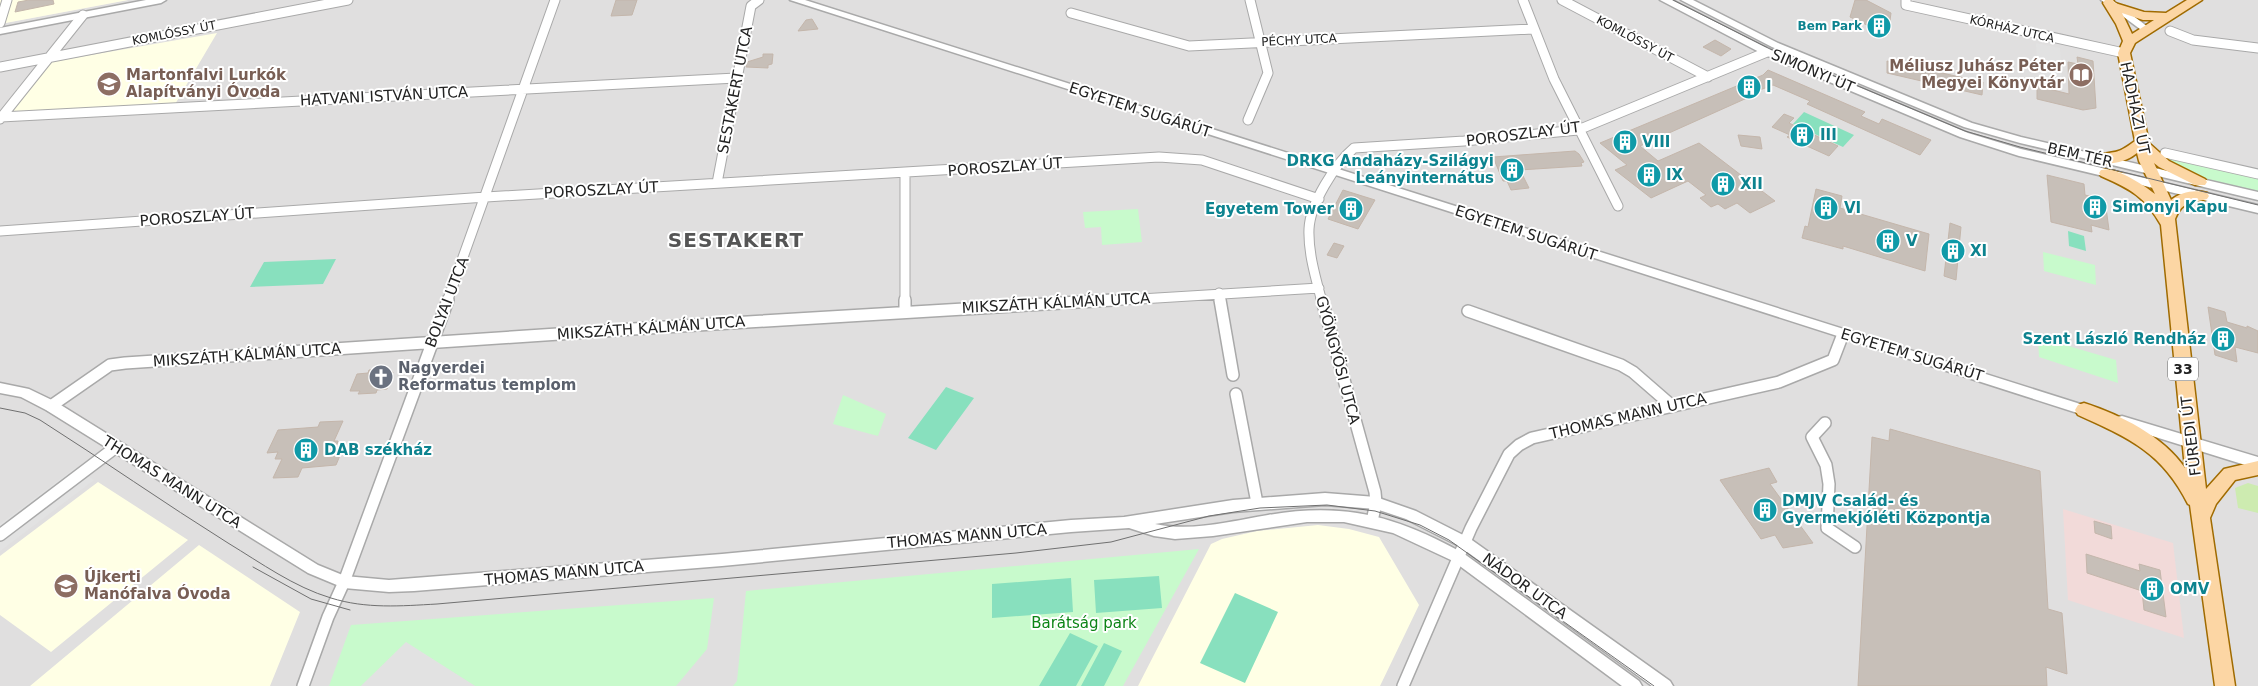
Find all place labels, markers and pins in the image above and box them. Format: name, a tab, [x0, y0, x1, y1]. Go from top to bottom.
building icon: Bem Park	[1866, 13, 1892, 39]
place label: Bem Park	[1798, 19, 1863, 33]
place label: Méliusz Juhász Péter Megyei Könyvtár	[1889, 57, 2065, 92]
library icon: Méliusz Juhász Péter Megyei Könyvtár	[2068, 62, 2094, 88]
place label: Martonfalvi Lurkók Alapítványi Óvoda	[126, 66, 287, 101]
school or university icon: Martonfalvi Lurkók Alapítványi Óvoda	[96, 71, 122, 97]
building icon: I	[1736, 74, 1762, 100]
place label: I	[1766, 78, 1772, 96]
building icon: III	[1789, 122, 1815, 148]
place label: III	[1820, 126, 1837, 144]
building icon: VIII	[1612, 129, 1638, 155]
place label: VIII	[1642, 133, 1670, 151]
place label: DRKG Andaházy-Szilágyi Leányinternátus	[1287, 152, 1494, 187]
building icon: DRKG Andaházy-Szilágyi Leányinternátus	[1499, 157, 1525, 183]
building icon: IX	[1636, 162, 1662, 188]
place label: IX	[1666, 166, 1684, 184]
building icon: XII	[1710, 171, 1736, 197]
place label: XII	[1740, 175, 1763, 193]
building icon: Simonyi Kapu	[2082, 194, 2108, 220]
building icon: VI	[1813, 195, 1839, 221]
building icon: Egyetem Tower	[1338, 196, 1364, 222]
place label: Simonyi Kapu	[2112, 198, 2228, 216]
place label: VI	[1844, 199, 1861, 217]
place label: Egyetem Tower	[1205, 200, 1335, 218]
building icon: V	[1875, 228, 1901, 254]
place label: V	[1906, 232, 1918, 250]
building icon: XI	[1940, 238, 1966, 264]
place label: XI	[1970, 242, 1987, 260]
building icon: Szent László Rendház	[2210, 326, 2236, 352]
place label: Szent László Rendház	[2023, 330, 2206, 348]
place label: Nagyerdei Reformatus templom	[398, 359, 577, 394]
church icon: Nagyerdei Reformatus templom	[368, 364, 394, 390]
building icon: DAB székház	[293, 437, 319, 463]
place label: DAB székház	[324, 441, 432, 459]
place label: DMJV Család- és Gyermekjóléti Központja	[1782, 492, 1990, 527]
building icon: DMJV Család- és Gyermekjóléti Központja	[1752, 497, 1778, 523]
place label: Újkerti Manófalva Óvoda	[84, 567, 231, 603]
school or university icon: Újkerti Manófalva Óvoda	[53, 573, 79, 599]
building icon: OMV	[2139, 576, 2165, 602]
place label: OMV	[2170, 580, 2210, 598]

